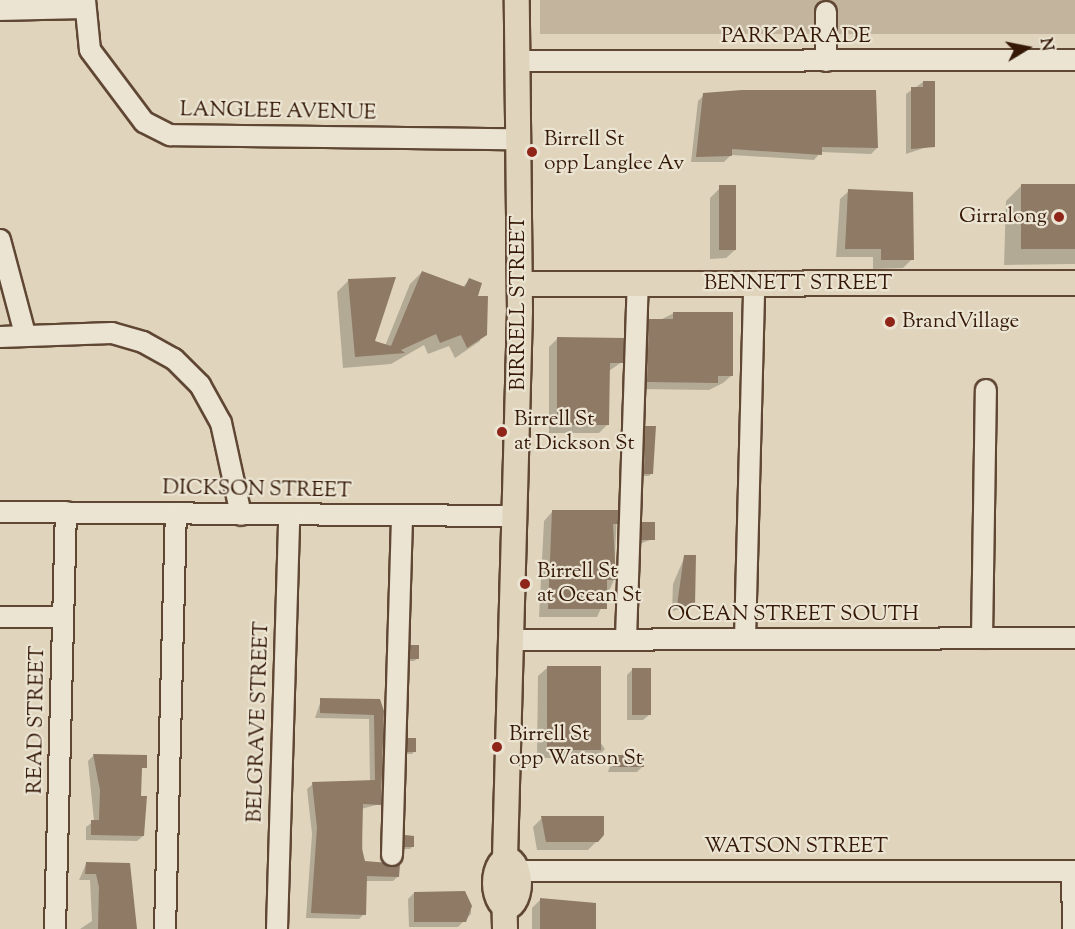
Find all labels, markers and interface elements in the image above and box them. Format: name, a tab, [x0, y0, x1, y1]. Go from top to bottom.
north arrow	[997, 18, 1057, 78]
street label: PARK PARADE	[721, 24, 871, 50]
text: N	[1033, 36, 1058, 53]
street label: LANGLEE AVENUE	[180, 98, 376, 126]
place label: Birrell St opp Langlee Av	[544, 127, 684, 177]
marker: Birrell St opp Langlee Av	[525, 145, 539, 159]
place label: Girralong	[959, 204, 1047, 230]
marker: Girralong	[1052, 210, 1066, 224]
street label: BIRRELL STREET	[506, 215, 532, 391]
street label: BENNETT STREET	[704, 271, 892, 297]
place label: BrandVillage	[902, 309, 1019, 335]
marker: BrandVillage	[883, 315, 897, 329]
place label: Birrell St at Dickson St	[514, 407, 635, 457]
marker: Birrell St at Dickson St	[495, 425, 509, 439]
street label: DICKSON STREET	[162, 476, 352, 504]
place label: Birrell St at Ocean St	[537, 559, 642, 609]
marker: Birrell St at Ocean St	[518, 577, 532, 591]
street label: OCEAN STREET SOUTH	[667, 602, 919, 628]
street label: BELGRAVE STREET	[243, 621, 275, 823]
street label: READ STREET	[23, 646, 51, 794]
place label: Birrell St opp Watson St	[509, 722, 643, 772]
marker: Birrell St opp Watson St	[490, 740, 504, 754]
street label: WATSON STREET	[704, 834, 888, 860]

